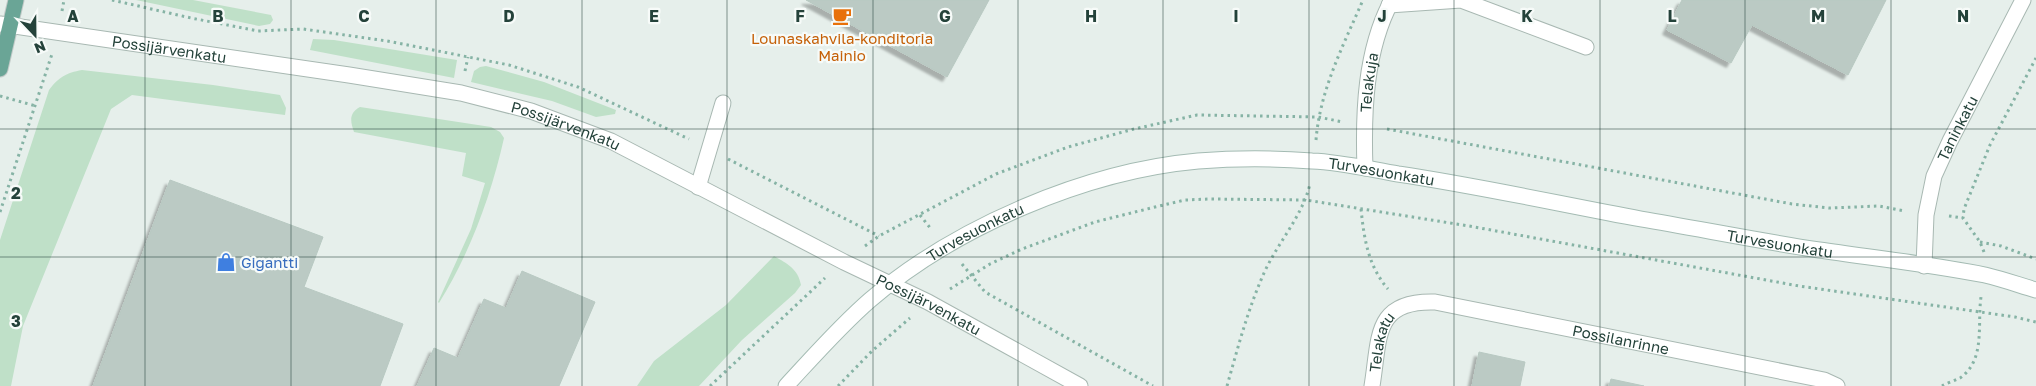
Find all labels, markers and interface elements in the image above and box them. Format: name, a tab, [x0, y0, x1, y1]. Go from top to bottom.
cafe icon: Lounaskahvila-konditoria Mainio	[831, 5, 853, 27]
text: A	[67, 6, 79, 26]
text: B	[212, 6, 224, 26]
text: C	[358, 6, 370, 26]
text: D	[503, 6, 515, 26]
text: E	[649, 6, 659, 26]
text: F	[795, 6, 805, 26]
text: G	[939, 6, 951, 26]
text: H	[1085, 6, 1097, 26]
text: I	[1233, 6, 1239, 26]
text: J	[1377, 6, 1387, 26]
text: K	[1521, 6, 1533, 26]
text: L	[1667, 6, 1677, 26]
text: M	[1811, 6, 1825, 26]
text: N	[1957, 6, 1969, 26]
north arrow	[10, 10, 60, 60]
place label: Lounaskahvila-konditoria Mainio	[751, 29, 933, 64]
street label: Possijärvenkatu	[111, 31, 228, 66]
text: N	[32, 38, 48, 57]
street label: Telakuja	[1356, 51, 1382, 113]
street label: Taninkatu	[1933, 92, 1981, 164]
street label: Possijärvenkatu	[509, 97, 624, 153]
street label: Turvesuonkatu	[1328, 153, 1436, 189]
text: 2	[11, 183, 21, 203]
street label: Turvesuonkatu	[923, 199, 1026, 265]
street label: Turvesuonkatu	[1726, 226, 1834, 261]
shop icon: Gigantti	[215, 251, 237, 273]
place label: Gigantti	[241, 253, 298, 271]
street label: Possijärvenkatu	[874, 270, 984, 339]
street label: Telakatu	[1365, 308, 1398, 373]
text: 3	[11, 311, 21, 331]
street label: Possilanrinne	[1571, 321, 1671, 358]

